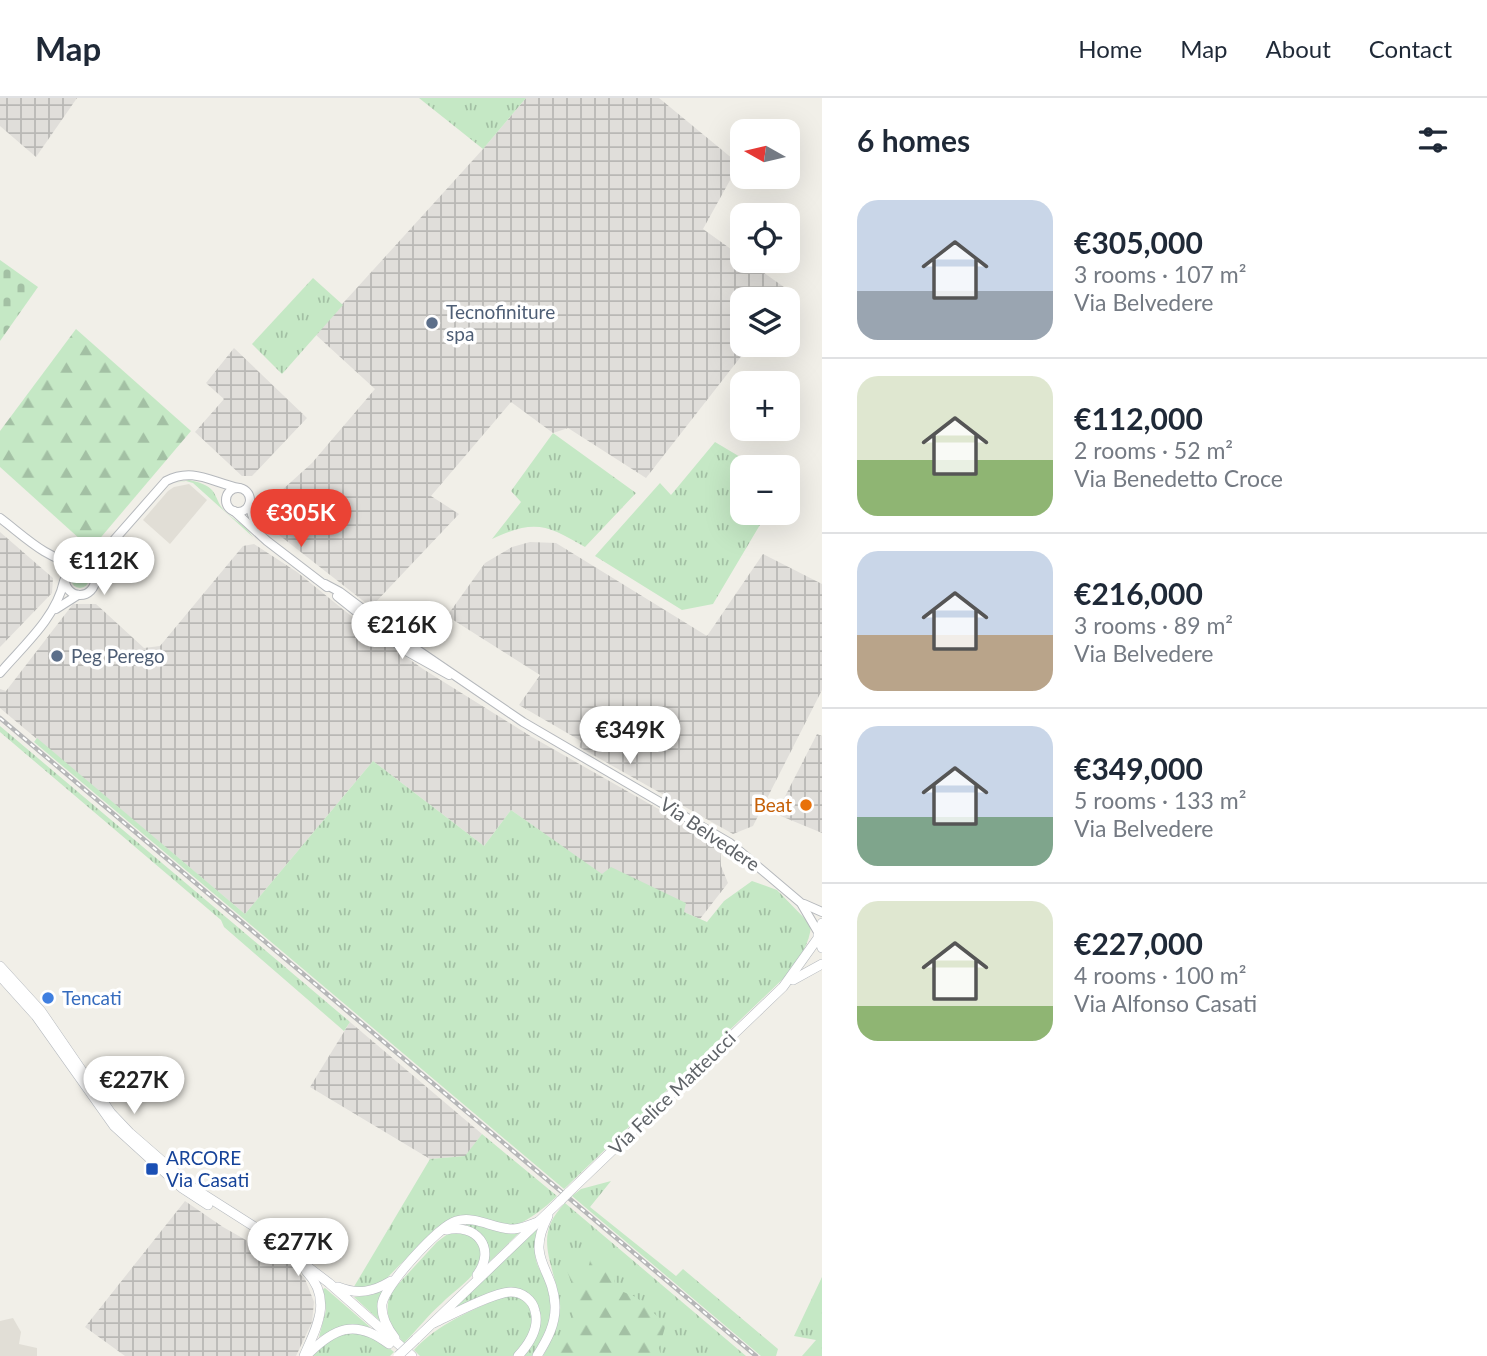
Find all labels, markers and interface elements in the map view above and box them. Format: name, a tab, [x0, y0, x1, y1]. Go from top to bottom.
text: Map	[35, 28, 101, 68]
text: Home	[1078, 34, 1142, 63]
text: Map	[1180, 34, 1228, 63]
text: About	[1266, 34, 1331, 63]
text: Contact	[1369, 34, 1452, 63]
north arrow	[730, 119, 800, 189]
map controls	[730, 119, 800, 525]
icon: filters	[1414, 121, 1452, 159]
text: 6 homes	[857, 122, 970, 158]
button: locate	[730, 203, 800, 273]
text: €305,000	[1074, 224, 1203, 260]
icon: home	[913, 228, 997, 312]
text: 3 rooms · 107 m²	[1074, 260, 1246, 288]
button: layers	[730, 287, 800, 357]
text: Via Belvedere	[1074, 288, 1213, 316]
place label: Tecnofiniture spa	[446, 300, 555, 345]
marker: Tecnofiniture spa	[424, 315, 440, 331]
button: +	[730, 371, 800, 441]
text: €112,000	[1074, 400, 1203, 436]
icon: home	[913, 404, 997, 488]
text: 2 rooms · 52 m²	[1074, 436, 1233, 464]
button: −	[730, 455, 800, 525]
text: Via Benedetto Croce	[1074, 464, 1283, 492]
pin: €305K	[252, 490, 350, 549]
text: €305K	[266, 498, 336, 526]
pin: €112K	[55, 538, 153, 597]
text: €112K	[69, 546, 139, 574]
text: €216,000	[1074, 575, 1203, 611]
icon: home	[913, 579, 997, 663]
pin: €216K	[353, 602, 451, 661]
text: €216K	[367, 610, 437, 638]
text: 3 rooms · 89 m²	[1074, 611, 1233, 639]
text: Via Belvedere	[1074, 639, 1213, 667]
place label: Peg Perego	[71, 644, 165, 667]
marker: Peg Perego	[49, 648, 65, 664]
pin: €349K	[581, 706, 679, 766]
text: €349K	[595, 715, 665, 743]
text: €349,000	[1074, 750, 1203, 786]
icon: home	[913, 754, 997, 838]
text: 5 rooms · 133 m²	[1074, 786, 1246, 814]
street label: Via Belvedere	[656, 792, 764, 875]
place label: Beat	[754, 793, 792, 816]
marker: Beat	[798, 797, 814, 813]
text: Via Belvedere	[1074, 814, 1213, 842]
text: €227,000	[1074, 925, 1203, 961]
icon: home	[913, 929, 997, 1013]
text: 4 rooms · 100 m²	[1074, 961, 1246, 989]
place label: Tencati	[62, 986, 122, 1009]
text: Via Alfonso Casati	[1074, 989, 1257, 1017]
marker: Tencati	[40, 990, 56, 1006]
street label: Via Felice Matteucci	[603, 1026, 740, 1159]
pin: €227K	[85, 1056, 183, 1116]
text: €227K	[99, 1065, 169, 1093]
place label: ARCORE Via Casati	[166, 1146, 249, 1191]
marker: ARCORE Via Casati	[144, 1161, 160, 1177]
pin: €277K	[249, 1218, 347, 1278]
text: €277K	[263, 1227, 333, 1255]

